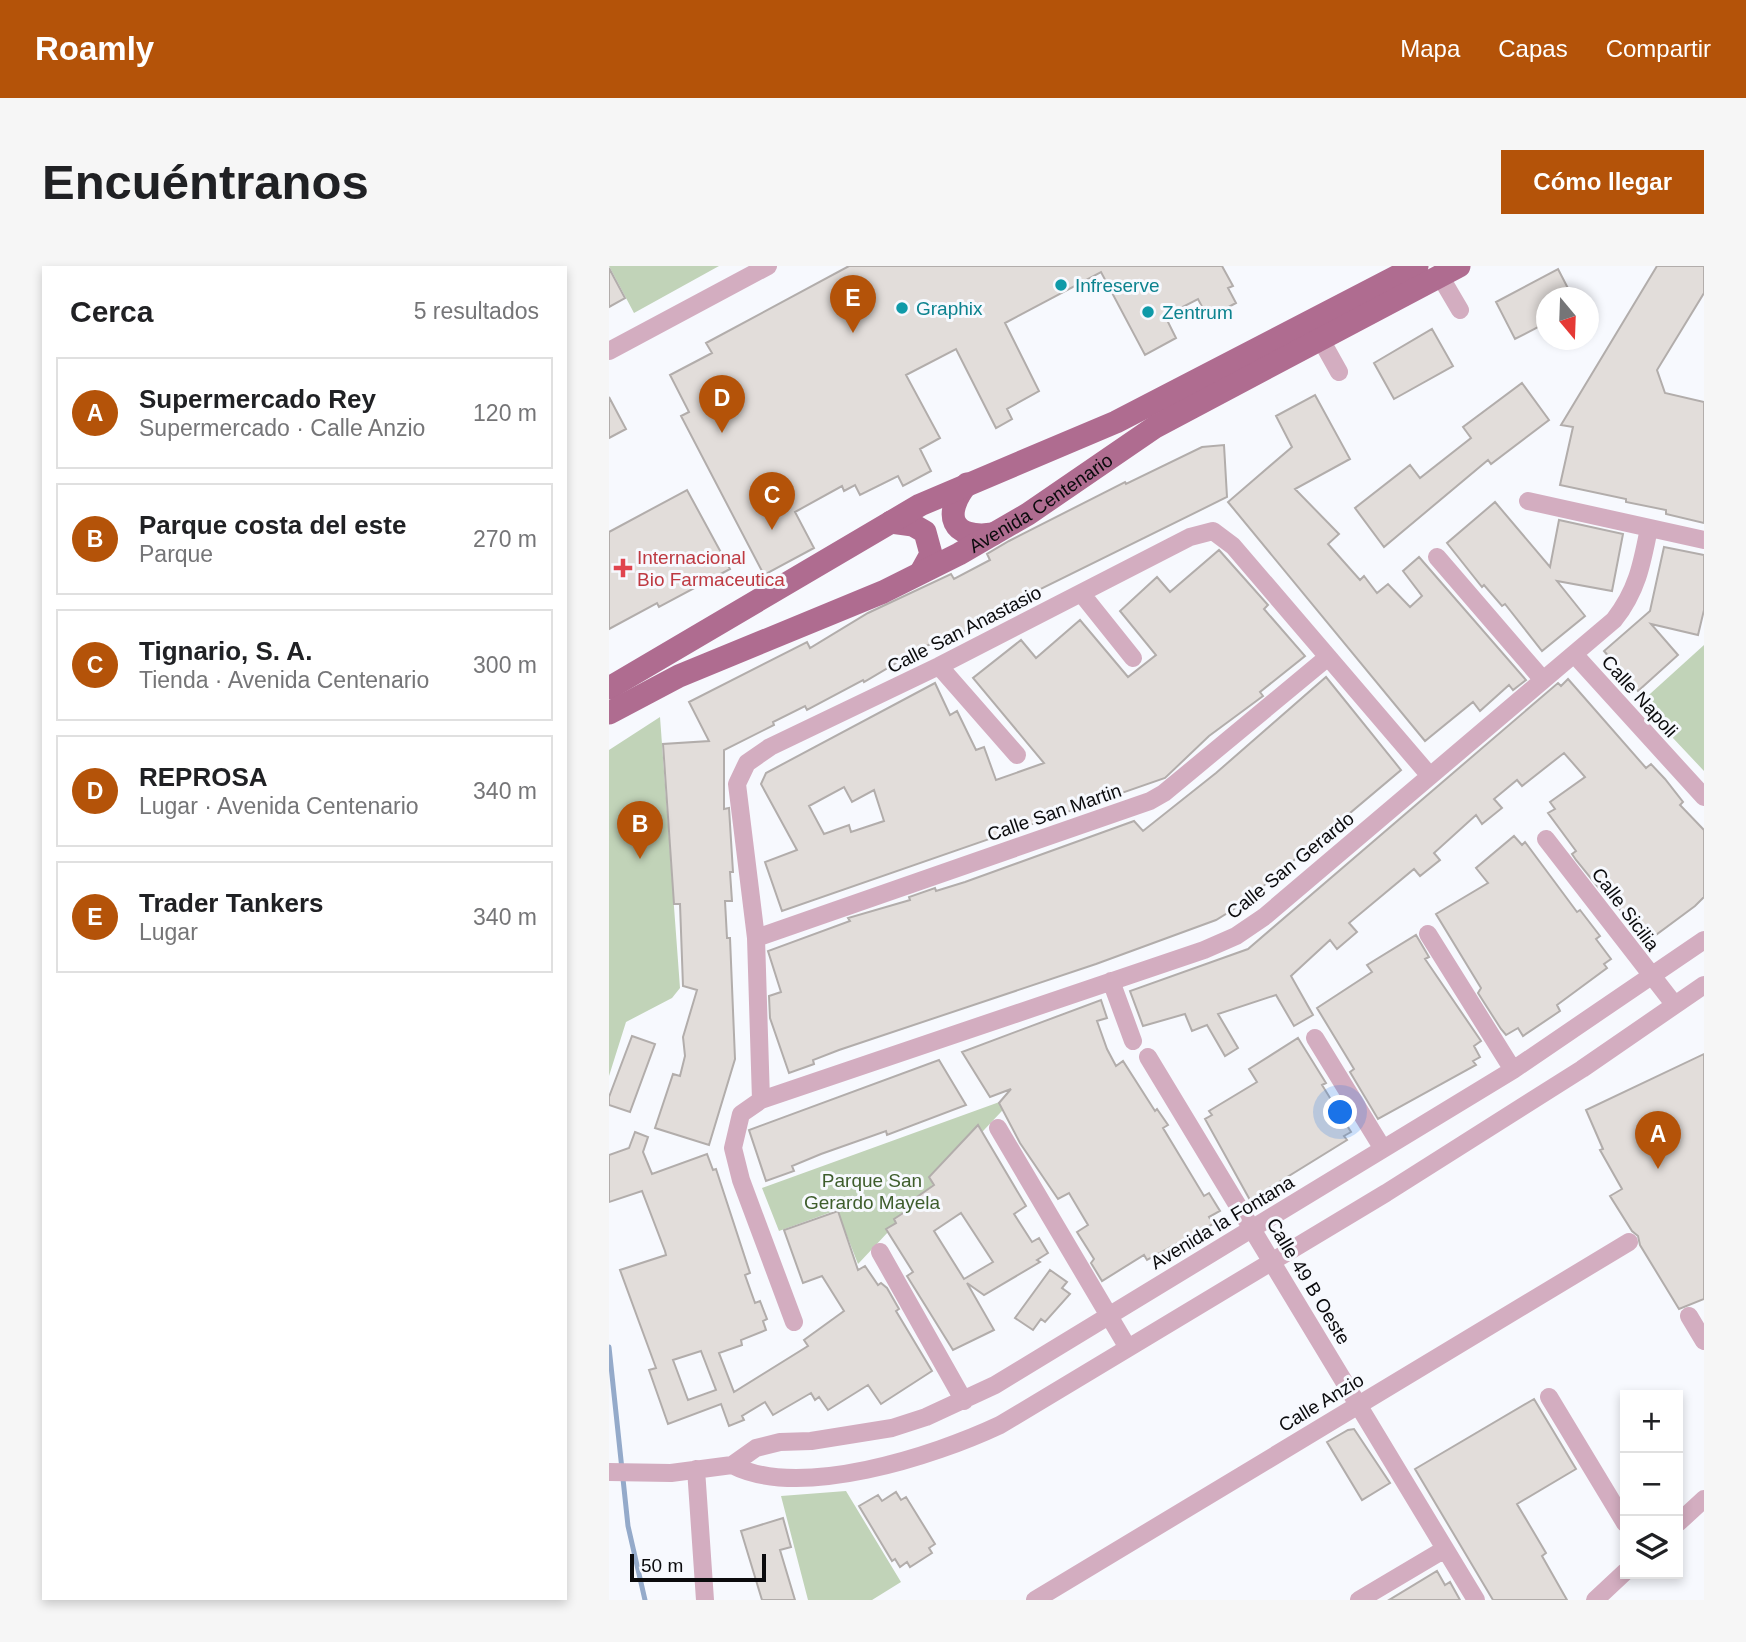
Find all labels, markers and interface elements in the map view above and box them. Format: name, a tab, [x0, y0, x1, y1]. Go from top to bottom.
text: Roamly	[35, 30, 154, 67]
text: Mapa	[1400, 35, 1460, 62]
text: Capas	[1498, 35, 1568, 62]
text: Compartir	[1606, 35, 1711, 62]
button: Cómo llegar	[1501, 150, 1704, 214]
text: Encuéntranos	[42, 155, 369, 209]
pin: E	[830, 275, 876, 333]
place label: Infreserve	[1075, 275, 1159, 296]
marker: Infreserve	[1053, 277, 1069, 293]
north arrow	[1536, 287, 1599, 350]
text: Cerca	[70, 295, 153, 328]
text: 5 resultados	[414, 298, 539, 324]
place label: Graphix	[916, 298, 983, 319]
marker: Graphix	[894, 300, 910, 316]
place label: Zentrum	[1162, 302, 1233, 323]
marker: Zentrum	[1140, 304, 1156, 320]
pin: D	[699, 375, 745, 433]
text: Supermercado Rey	[139, 384, 376, 414]
text: A	[87, 400, 103, 426]
text: 120 m	[473, 400, 537, 426]
text: Supermercado · Calle Anzio	[139, 415, 425, 441]
street label: Avenida Centenario	[965, 449, 1117, 557]
pin: C	[749, 472, 795, 530]
text: Parque costa del este	[139, 510, 406, 540]
text: B	[87, 526, 103, 552]
text: 270 m	[473, 526, 537, 552]
text: Parque	[139, 541, 213, 567]
place label: Internacional Bio Farmaceutica	[637, 547, 785, 590]
marker: Internacional Bio Farmaceutica	[615, 560, 631, 576]
street label: Calle San Anastasio	[884, 581, 1045, 677]
text: Tignario, S. A.	[139, 636, 312, 666]
street label: Calle Napoli	[1598, 651, 1682, 741]
text: C	[87, 652, 103, 678]
text: 300 m	[473, 652, 537, 678]
text: Tienda · Avenida Centenario	[139, 667, 429, 693]
text: REPROSA	[139, 762, 268, 792]
text: D	[87, 778, 103, 804]
text: 340 m	[473, 778, 537, 804]
street label: Calle San Martin	[984, 780, 1124, 845]
text: Lugar · Avenida Centenario	[139, 793, 419, 819]
pin: B	[617, 801, 663, 859]
street label: Calle San Gerardo	[1223, 808, 1358, 923]
street label: Calle Sicilia	[1588, 864, 1664, 955]
text: Trader Tankers	[139, 888, 324, 918]
text: E	[87, 904, 103, 930]
text: 340 m	[473, 904, 537, 930]
text: Lugar	[139, 919, 198, 945]
your location	[1323, 1095, 1357, 1129]
pin: A	[1635, 1111, 1681, 1169]
park label: Parque San Gerardo Mayela	[804, 1170, 941, 1213]
street label: Avenida la Fontana	[1147, 1171, 1298, 1274]
street label: Calle 49 B Oeste	[1263, 1214, 1355, 1348]
street label: Calle Anzio	[1275, 1369, 1367, 1436]
map controls	[1620, 1390, 1683, 1579]
button: +	[1620, 1390, 1683, 1453]
button: −	[1620, 1453, 1683, 1516]
button: layers	[1620, 1516, 1683, 1579]
scale bar	[630, 1551, 767, 1583]
text: 50 m	[641, 1555, 683, 1576]

